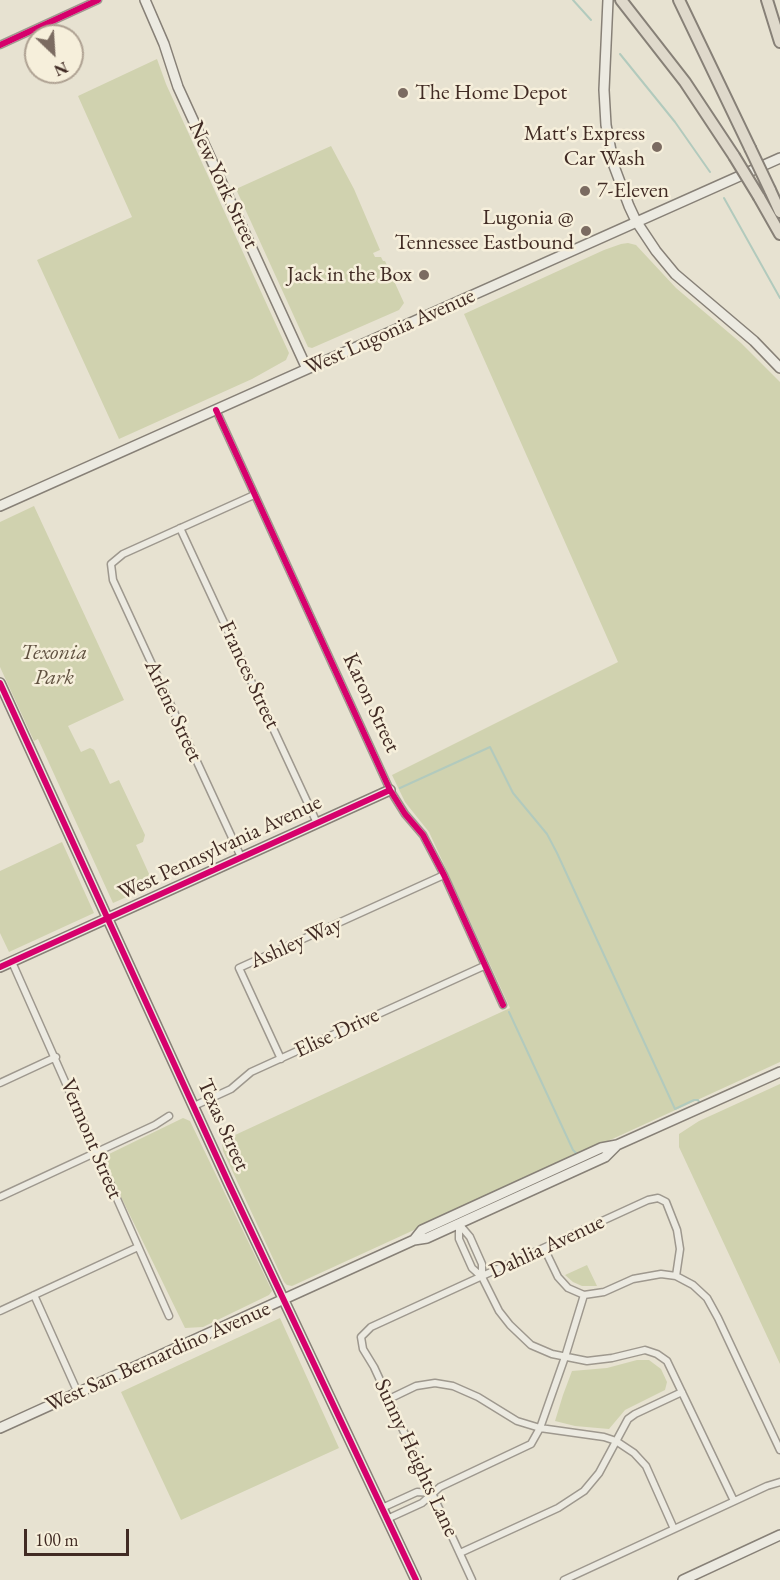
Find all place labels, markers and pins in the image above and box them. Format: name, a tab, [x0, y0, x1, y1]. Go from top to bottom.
place label: The Home Depot	[415, 80, 567, 106]
marker: The Home Depot	[396, 86, 410, 100]
place label: Matt's Express Car Wash	[524, 121, 645, 172]
marker: Matt's Express Car Wash	[650, 140, 664, 154]
place label: 7-Eleven	[597, 178, 669, 204]
marker: 7-Eleven	[578, 184, 592, 198]
place label: Lugonia @ Tennessee Eastbound	[394, 205, 574, 256]
marker: Lugonia @ Tennessee Eastbound	[579, 224, 593, 238]
place label: Jack in the Box	[287, 262, 412, 288]
marker: Jack in the Box	[417, 268, 431, 282]

